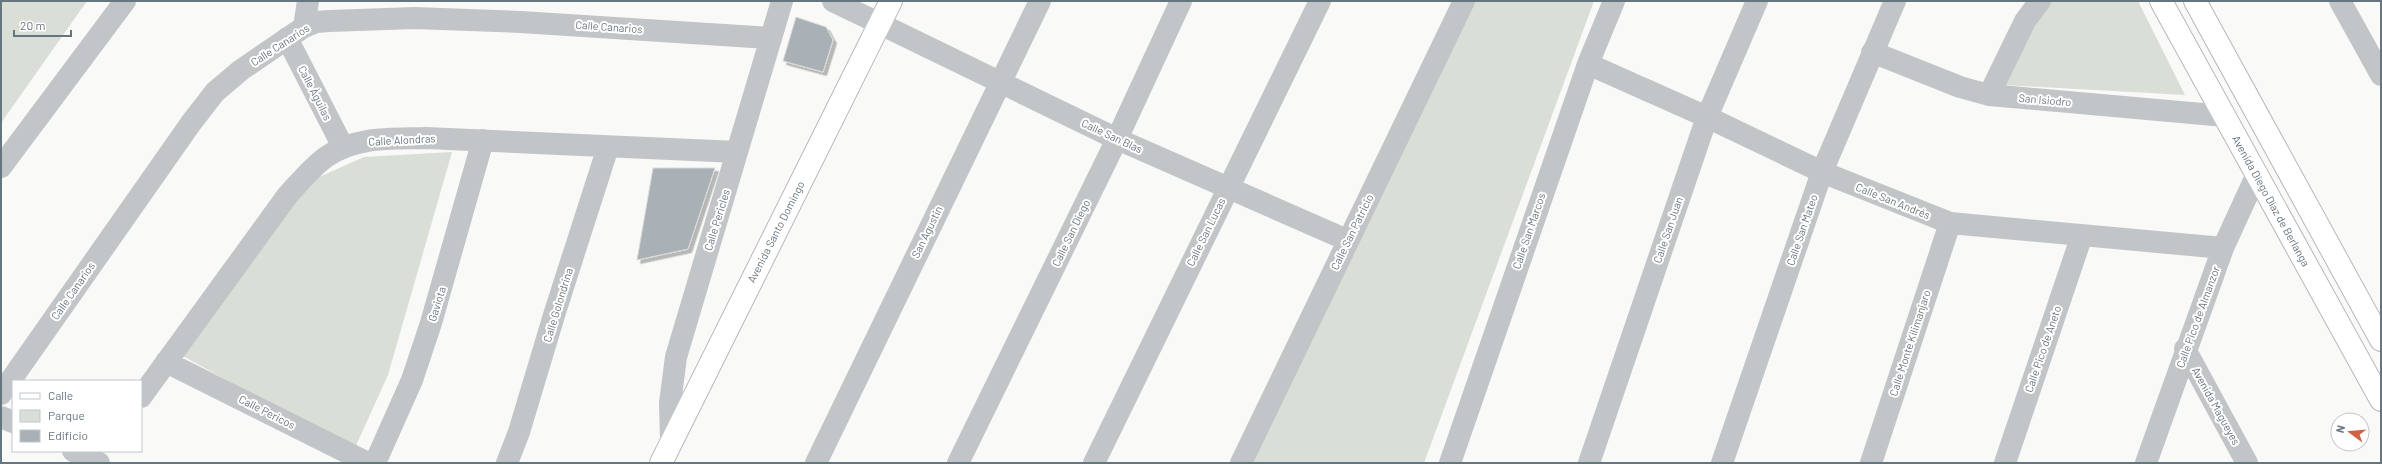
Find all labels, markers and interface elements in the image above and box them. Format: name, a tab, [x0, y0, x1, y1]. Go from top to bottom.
scale bar	[14, 12, 71, 38]
text: 20 m	[20, 18, 46, 32]
street label: Calle Canarios	[575, 18, 643, 35]
street label: Calle Canarios	[248, 21, 311, 68]
street label: Calle Águilas	[296, 63, 335, 122]
street label: San Isiodro	[2018, 91, 2072, 108]
street label: Calle San Blas	[1080, 116, 1145, 155]
street label: Calle Alondras	[368, 131, 436, 148]
street label: Avenida Diego Díaz de Berlanga	[2230, 133, 2313, 268]
street label: Avenida Santo Domingo	[744, 179, 807, 285]
street label: Calle San Andrés	[1854, 180, 1932, 221]
street label: Calle Pericles	[701, 188, 732, 252]
street label: Calle San Marcos	[1509, 191, 1548, 271]
street label: Calle San Patricio	[1328, 192, 1376, 272]
street label: Calle San Mateo	[1783, 192, 1820, 267]
street label: Calle San Juan	[1650, 195, 1685, 265]
street label: Calle San Lucas	[1183, 196, 1228, 268]
street label: Calle San Diego	[1049, 197, 1092, 268]
street label: San Agustin	[908, 204, 945, 260]
street label: Calle Canarios	[48, 259, 97, 322]
street label: Calle Pico de Almanzor	[2173, 264, 2222, 369]
street label: Calle Golondrina	[540, 266, 575, 343]
street label: Gaviota	[425, 285, 448, 323]
street label: Calle Monte Kilimanjaro	[1886, 288, 1933, 398]
street label: Calle Pico de Aneto	[2022, 304, 2063, 394]
street label: Avenida Magueyes	[2190, 365, 2243, 447]
legend	[12, 380, 142, 452]
text: Calle	[48, 388, 73, 402]
street label: Calle Pericos	[237, 392, 297, 431]
text: Parque	[48, 408, 85, 422]
north arrow	[2330, 412, 2370, 452]
text: N	[2333, 424, 2347, 434]
text: Edificio	[48, 428, 88, 442]

